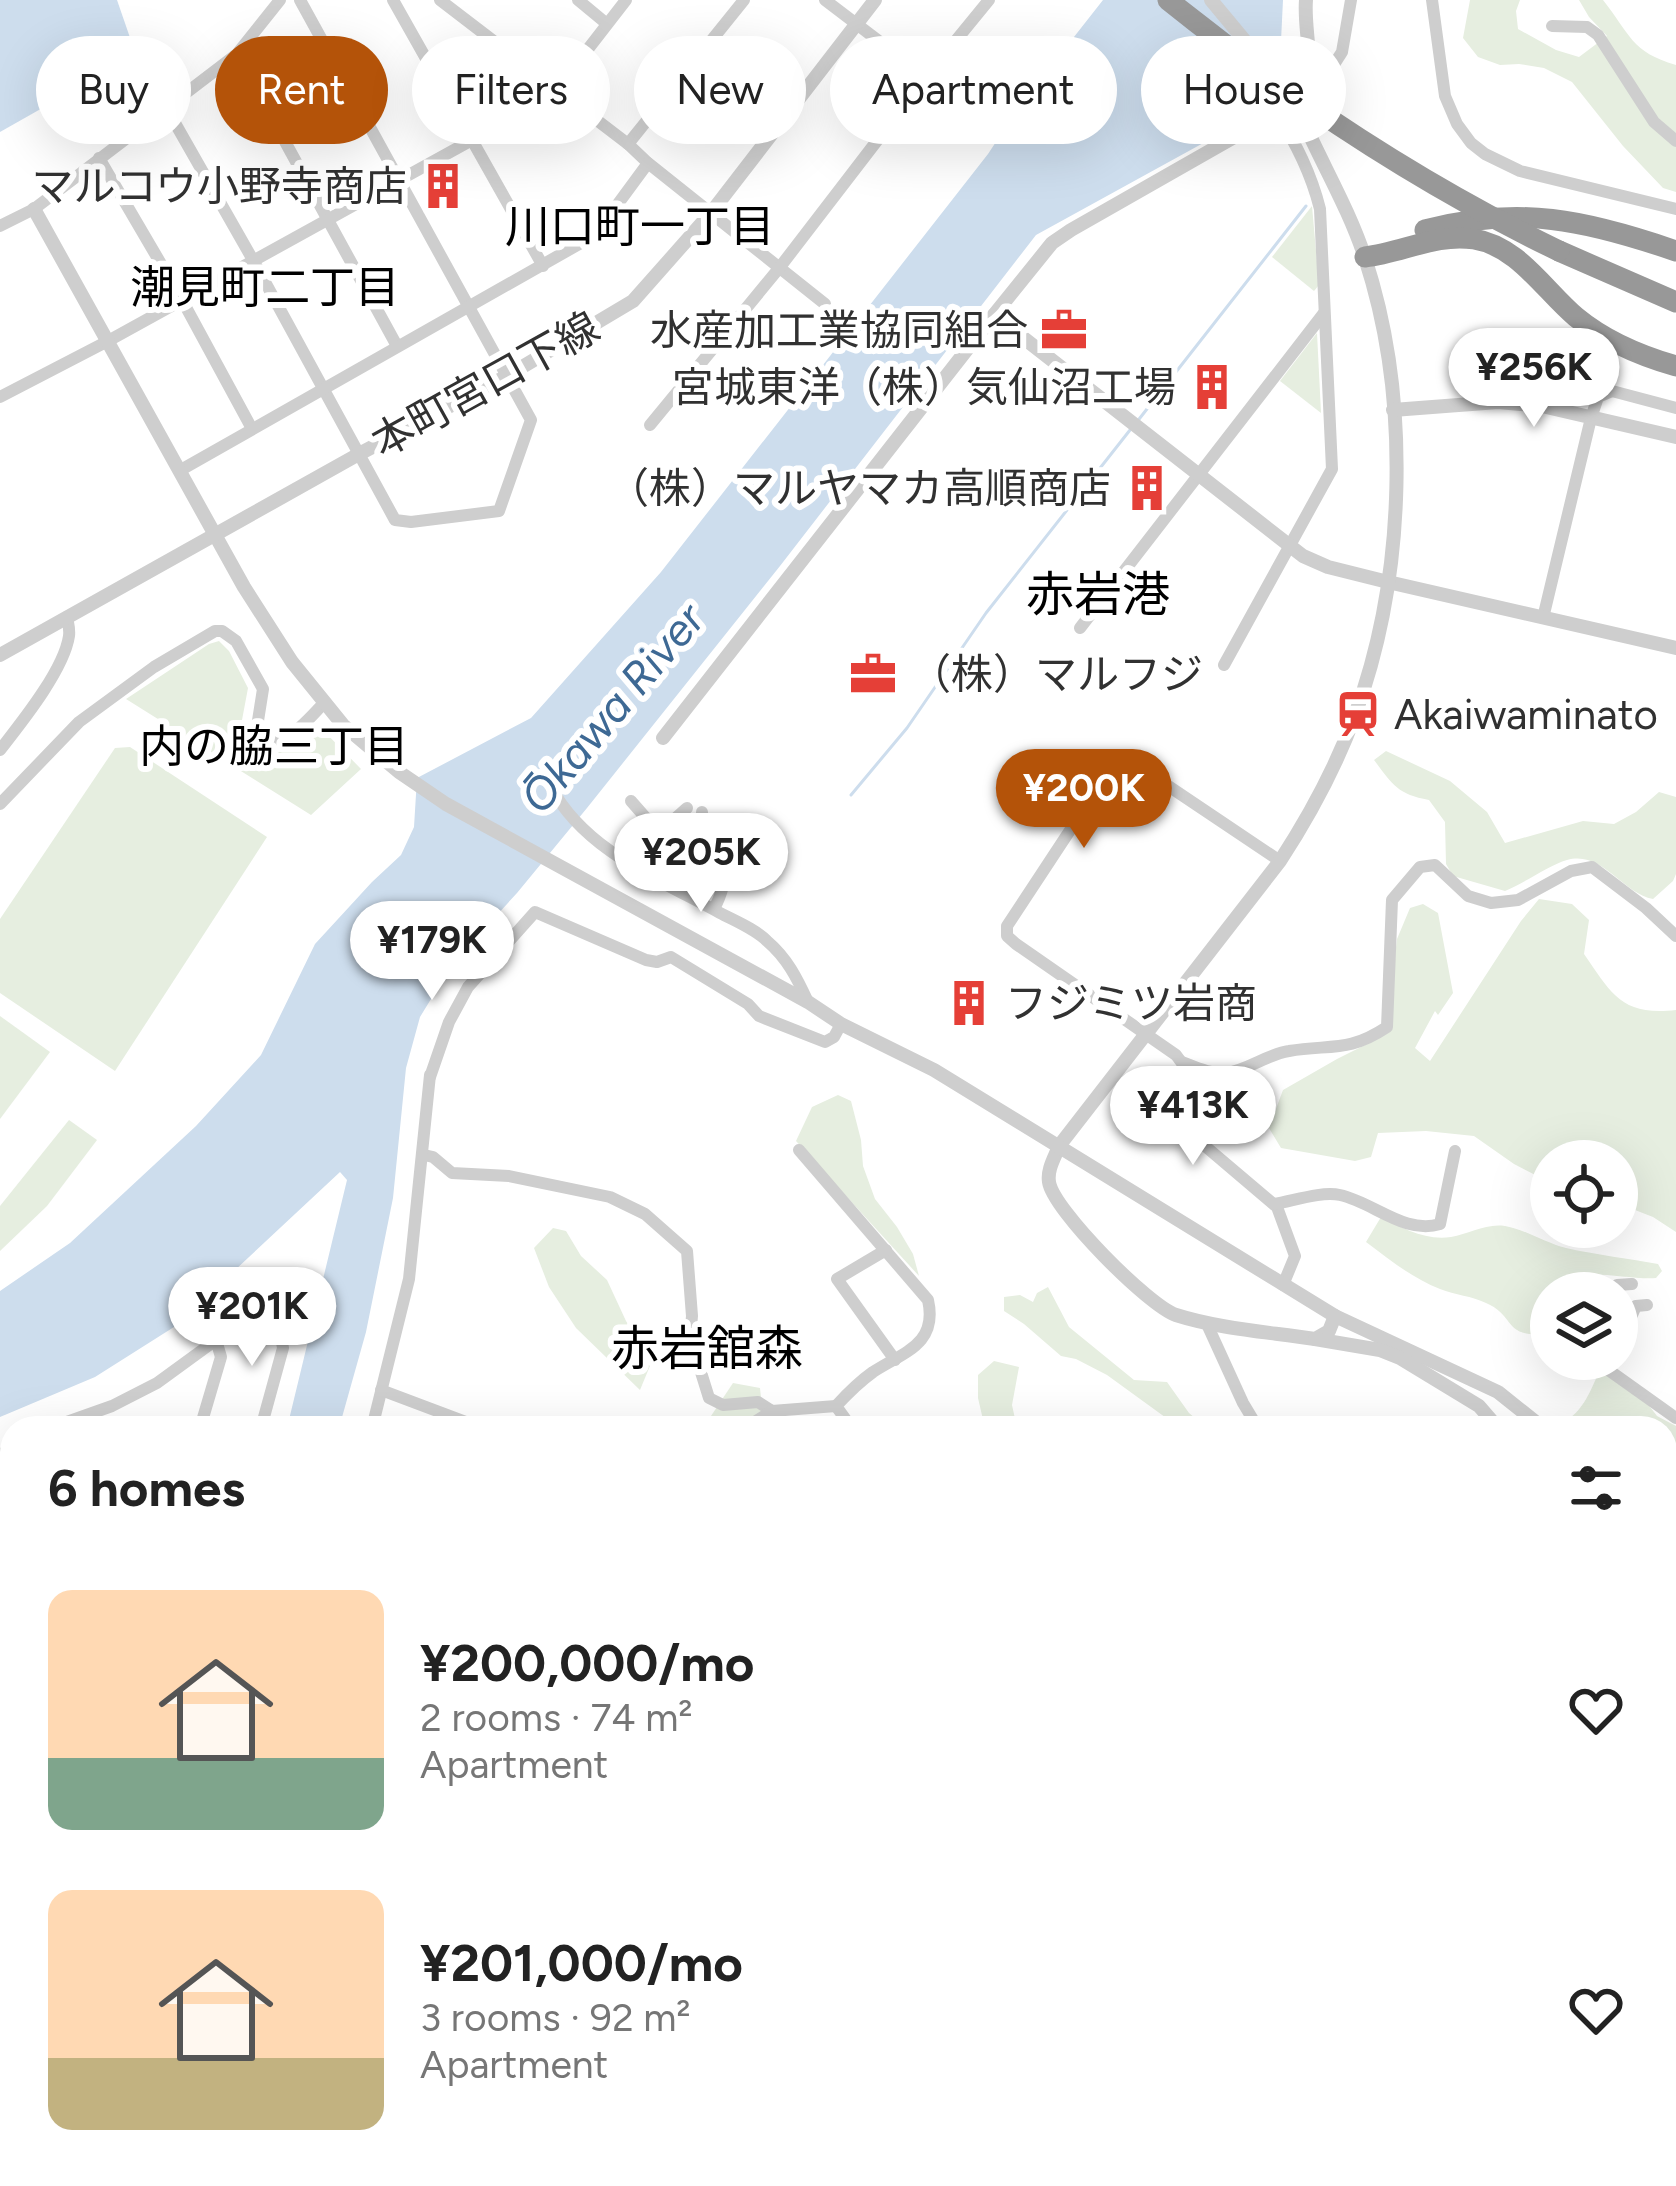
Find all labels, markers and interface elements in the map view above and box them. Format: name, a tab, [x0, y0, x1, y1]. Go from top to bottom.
chip: Buy	[36, 36, 191, 144]
chip: Rent	[215, 36, 388, 144]
chip: Filters	[412, 36, 610, 144]
chip: New	[634, 36, 806, 144]
chip: Apartment	[830, 36, 1117, 144]
chip: House	[1141, 36, 1346, 144]
place label: マルコウ小野寺商店	[32, 161, 407, 212]
building icon: マルコウ小野寺商店	[418, 161, 468, 211]
district label: 川口町一丁目	[505, 199, 775, 253]
district label: 潮見町二丁目	[130, 260, 400, 314]
street label: 本町宮口下線	[363, 301, 608, 468]
place label: 水産加工業協同組合	[650, 305, 1028, 356]
office icon: 水産加工業協同組合	[1039, 305, 1089, 355]
pin: ¥256K	[1450, 328, 1618, 430]
text: ¥256K	[1475, 343, 1593, 390]
place label: 宮城東洋（株）気仙沼工場	[672, 362, 1176, 413]
building icon: 宮城東洋（株）気仙沼工場	[1187, 362, 1237, 412]
place label: （株）マルヤマカ高順商店	[607, 463, 1111, 514]
building icon: （株）マルヤマカ高順商店	[1122, 463, 1172, 513]
district label: 赤岩港	[1026, 565, 1170, 623]
water label: Ōkawa River	[509, 591, 716, 824]
office icon: （株）マルフジ	[848, 649, 898, 699]
place label: （株）マルフジ	[909, 649, 1203, 700]
station icon: Akaiwaminato	[1333, 689, 1383, 739]
place label: Akaiwaminato	[1394, 689, 1658, 740]
district label: 内の脇三丁目	[139, 719, 409, 773]
pin: ¥200K	[1000, 749, 1168, 851]
text: ¥200K	[1023, 764, 1145, 811]
pin: ¥205K	[617, 813, 785, 915]
text: ¥205K	[641, 828, 761, 875]
pin: ¥179K	[348, 901, 516, 1003]
text: ¥179K	[377, 916, 487, 963]
building icon: フジミツ岩商	[944, 978, 994, 1028]
place label: フジミツ岩商	[1005, 978, 1257, 1029]
pin: ¥413K	[1109, 1066, 1277, 1168]
text: ¥413K	[1137, 1081, 1249, 1128]
map controls	[1530, 1140, 1638, 1380]
button: locate	[1530, 1140, 1638, 1248]
pin: ¥201K	[168, 1267, 336, 1369]
button: layers	[1530, 1272, 1638, 1380]
text: ¥201K	[195, 1282, 309, 1329]
district label: 赤岩舘森	[611, 1319, 803, 1377]
icon: filters	[1563, 1455, 1629, 1521]
text: 6 homes	[48, 1458, 245, 1519]
text: ¥200,000/mo	[420, 1633, 754, 1694]
icon: home	[144, 1638, 288, 1782]
icon: heart	[1563, 1677, 1629, 1743]
text: 2 rooms · 74 m²	[420, 1694, 692, 1741]
text: Apartment	[420, 1741, 608, 1788]
text: ¥201,000/mo	[420, 1933, 743, 1994]
icon: home	[144, 1938, 288, 2082]
icon: heart	[1563, 1977, 1629, 2043]
text: 3 rooms · 92 m²	[420, 1994, 691, 2041]
text: Apartment	[420, 2041, 608, 2088]

